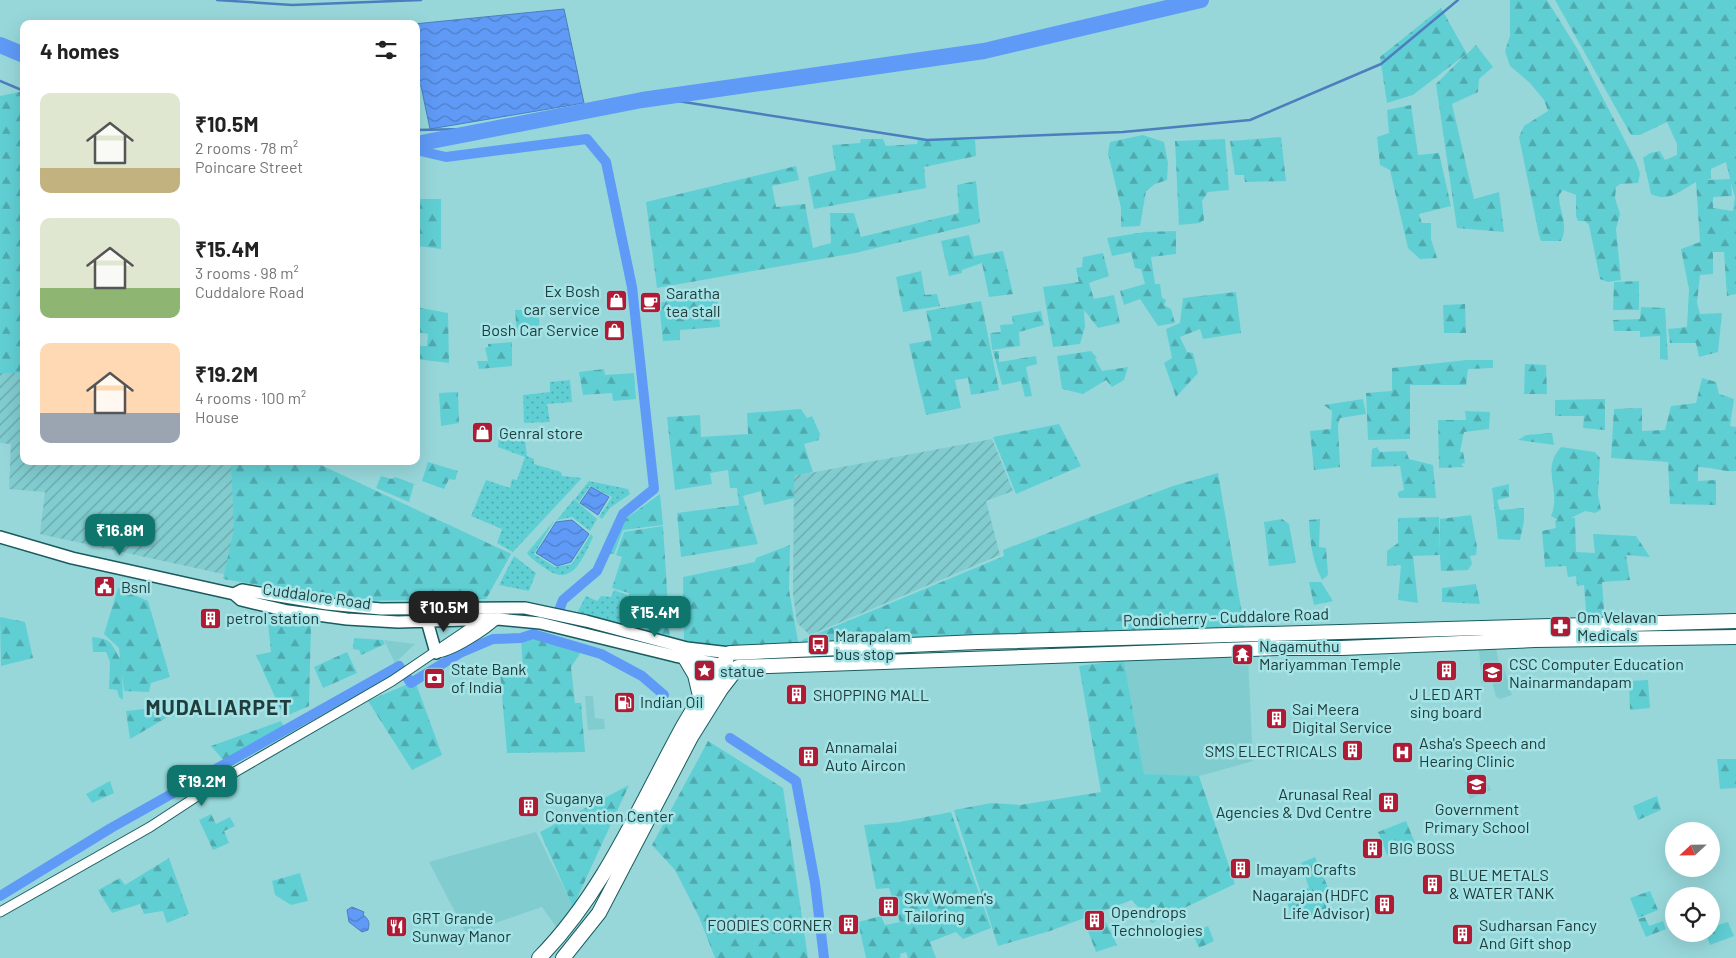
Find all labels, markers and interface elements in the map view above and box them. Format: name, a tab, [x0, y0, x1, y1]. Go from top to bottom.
icon: filters	[372, 36, 400, 64]
text: 4 homes	[40, 38, 119, 63]
text: ₹10.5M	[195, 111, 258, 136]
icon: home	[80, 113, 140, 173]
text: 2 rooms · 78 m²	[195, 138, 298, 157]
text: Poincare Street	[195, 157, 303, 176]
text: ₹15.4M	[195, 236, 259, 261]
icon: home	[80, 238, 140, 298]
text: 3 rooms · 98 m²	[195, 263, 299, 282]
place label: Ex Bosh car service	[524, 281, 600, 318]
text: Cuddalore Road	[195, 282, 304, 301]
place label: Saratha tea stall	[666, 283, 720, 320]
shop icon: Ex Bosh car service	[604, 288, 628, 312]
cafe icon: Saratha tea stall	[638, 290, 662, 314]
shop icon: Bosh Car Service	[603, 318, 627, 342]
place label: Bosh Car Service	[481, 320, 599, 339]
text: ₹19.2M	[195, 361, 258, 386]
icon: home	[80, 363, 140, 423]
text: 4 rooms · 100 m²	[195, 388, 306, 407]
text: House	[195, 407, 239, 426]
shop icon: Genral store	[471, 421, 495, 445]
place label: Genral store	[499, 423, 583, 442]
pin: ₹16.8M	[79, 514, 161, 556]
text: ₹16.8M	[96, 520, 144, 539]
public building icon: Bsnl	[93, 575, 117, 599]
place label: Bsnl	[121, 577, 151, 596]
street label: Cuddalore Road	[262, 578, 372, 613]
pin: ₹10.5M	[403, 590, 485, 633]
pin: ₹15.4M	[614, 596, 696, 638]
text: ₹10.5M	[420, 597, 468, 616]
text: ₹15.4M	[631, 602, 679, 621]
street label: Pondicherry - Cuddalore Road	[1123, 603, 1329, 630]
building icon: petrol station	[198, 606, 222, 630]
place label: Om Velavan Medicals	[1577, 607, 1657, 644]
place label: petrol station	[226, 608, 319, 627]
pharmacy icon: Om Velavan Medicals	[1549, 614, 1573, 638]
place label: Marapalam bus stop	[835, 626, 911, 663]
bus stop icon: Marapalam bus stop	[807, 633, 831, 657]
place label: Nagamuthu Mariyamman Temple	[1259, 636, 1401, 673]
temple icon: Nagamuthu Mariyamman Temple	[1231, 643, 1255, 667]
place label: CSC Computer Education Nainarmandapam	[1509, 654, 1684, 691]
building icon: J LED ART sing board	[1434, 658, 1458, 682]
place label: State Bank of India	[451, 659, 526, 696]
place icon: statue	[692, 659, 716, 683]
place label: statue	[720, 661, 765, 680]
school or university icon: CSC Computer Education Nainarmandapam	[1481, 661, 1505, 685]
bank icon: State Bank of India	[423, 666, 447, 690]
building icon: SHOPPING MALL	[785, 683, 809, 707]
place label: J LED ART sing board	[1410, 684, 1482, 721]
place label: SHOPPING MALL	[813, 685, 929, 704]
fuel station icon: Indian Oil	[612, 690, 636, 714]
place label: Indian Oil	[640, 692, 703, 711]
district label: MUDALIARPET	[145, 694, 293, 719]
place label: Sai Meera Digital Service	[1292, 699, 1392, 736]
building icon: Sai Meera Digital Service	[1264, 706, 1288, 730]
place label: Asha's Speech and Hearing Clinic	[1419, 733, 1546, 770]
place label: Annamalai Auto Aircon	[825, 737, 906, 774]
building icon: SMS ELECTRICALS	[1341, 739, 1365, 763]
hospital icon: Asha's Speech and Hearing Clinic	[1391, 740, 1415, 764]
place label: SMS ELECTRICALS	[1205, 741, 1337, 760]
building icon: Annamalai Auto Aircon	[797, 744, 821, 768]
pin: ₹19.2M	[161, 764, 243, 807]
text: ₹19.2M	[178, 771, 226, 790]
school or university icon: Government Primary School	[1465, 773, 1489, 797]
place label: Arunasal Real Agencies & Dvd Centre	[1216, 784, 1372, 821]
place label: Suganya Convention Center	[545, 788, 674, 825]
building icon: Arunasal Real Agencies & Dvd Centre	[1376, 791, 1400, 815]
building icon: Suganya Convention Center	[517, 795, 541, 819]
place label: Government Primary School	[1425, 799, 1529, 836]
north arrow	[1665, 822, 1720, 878]
map controls	[1665, 822, 1720, 942]
building icon: BIG BOSS	[1361, 836, 1385, 860]
place label: BIG BOSS	[1389, 838, 1455, 857]
building icon: Imayam Crafts	[1228, 857, 1252, 881]
place label: Imayam Crafts	[1256, 859, 1356, 878]
place label: BLUE METALS & WATER TANK	[1449, 865, 1554, 902]
building icon: BLUE METALS & WATER TANK	[1421, 872, 1445, 896]
place label: Nagarajan (HDFC Life Advisor)	[1252, 885, 1370, 922]
button: locate	[1665, 887, 1720, 942]
place label: Skv Women's Tailoring	[904, 888, 993, 925]
building icon: Nagarajan (HDFC Life Advisor)	[1373, 892, 1397, 916]
building icon: Skv Women's Tailoring	[876, 895, 900, 919]
place label: Opendrops Technologies	[1111, 902, 1203, 939]
place label: GRT Grande Sunway Manor	[412, 908, 511, 945]
building icon: Opendrops Technologies	[1083, 909, 1107, 933]
building icon: FOODIES CORNER	[836, 913, 860, 937]
restaurant icon: GRT Grande Sunway Manor	[384, 915, 408, 939]
place label: FOODIES CORNER	[707, 915, 832, 934]
place label: Sudharsan Fancy And Gift shop	[1479, 915, 1597, 952]
building icon: Sudharsan Fancy And Gift shop	[1451, 922, 1475, 946]

